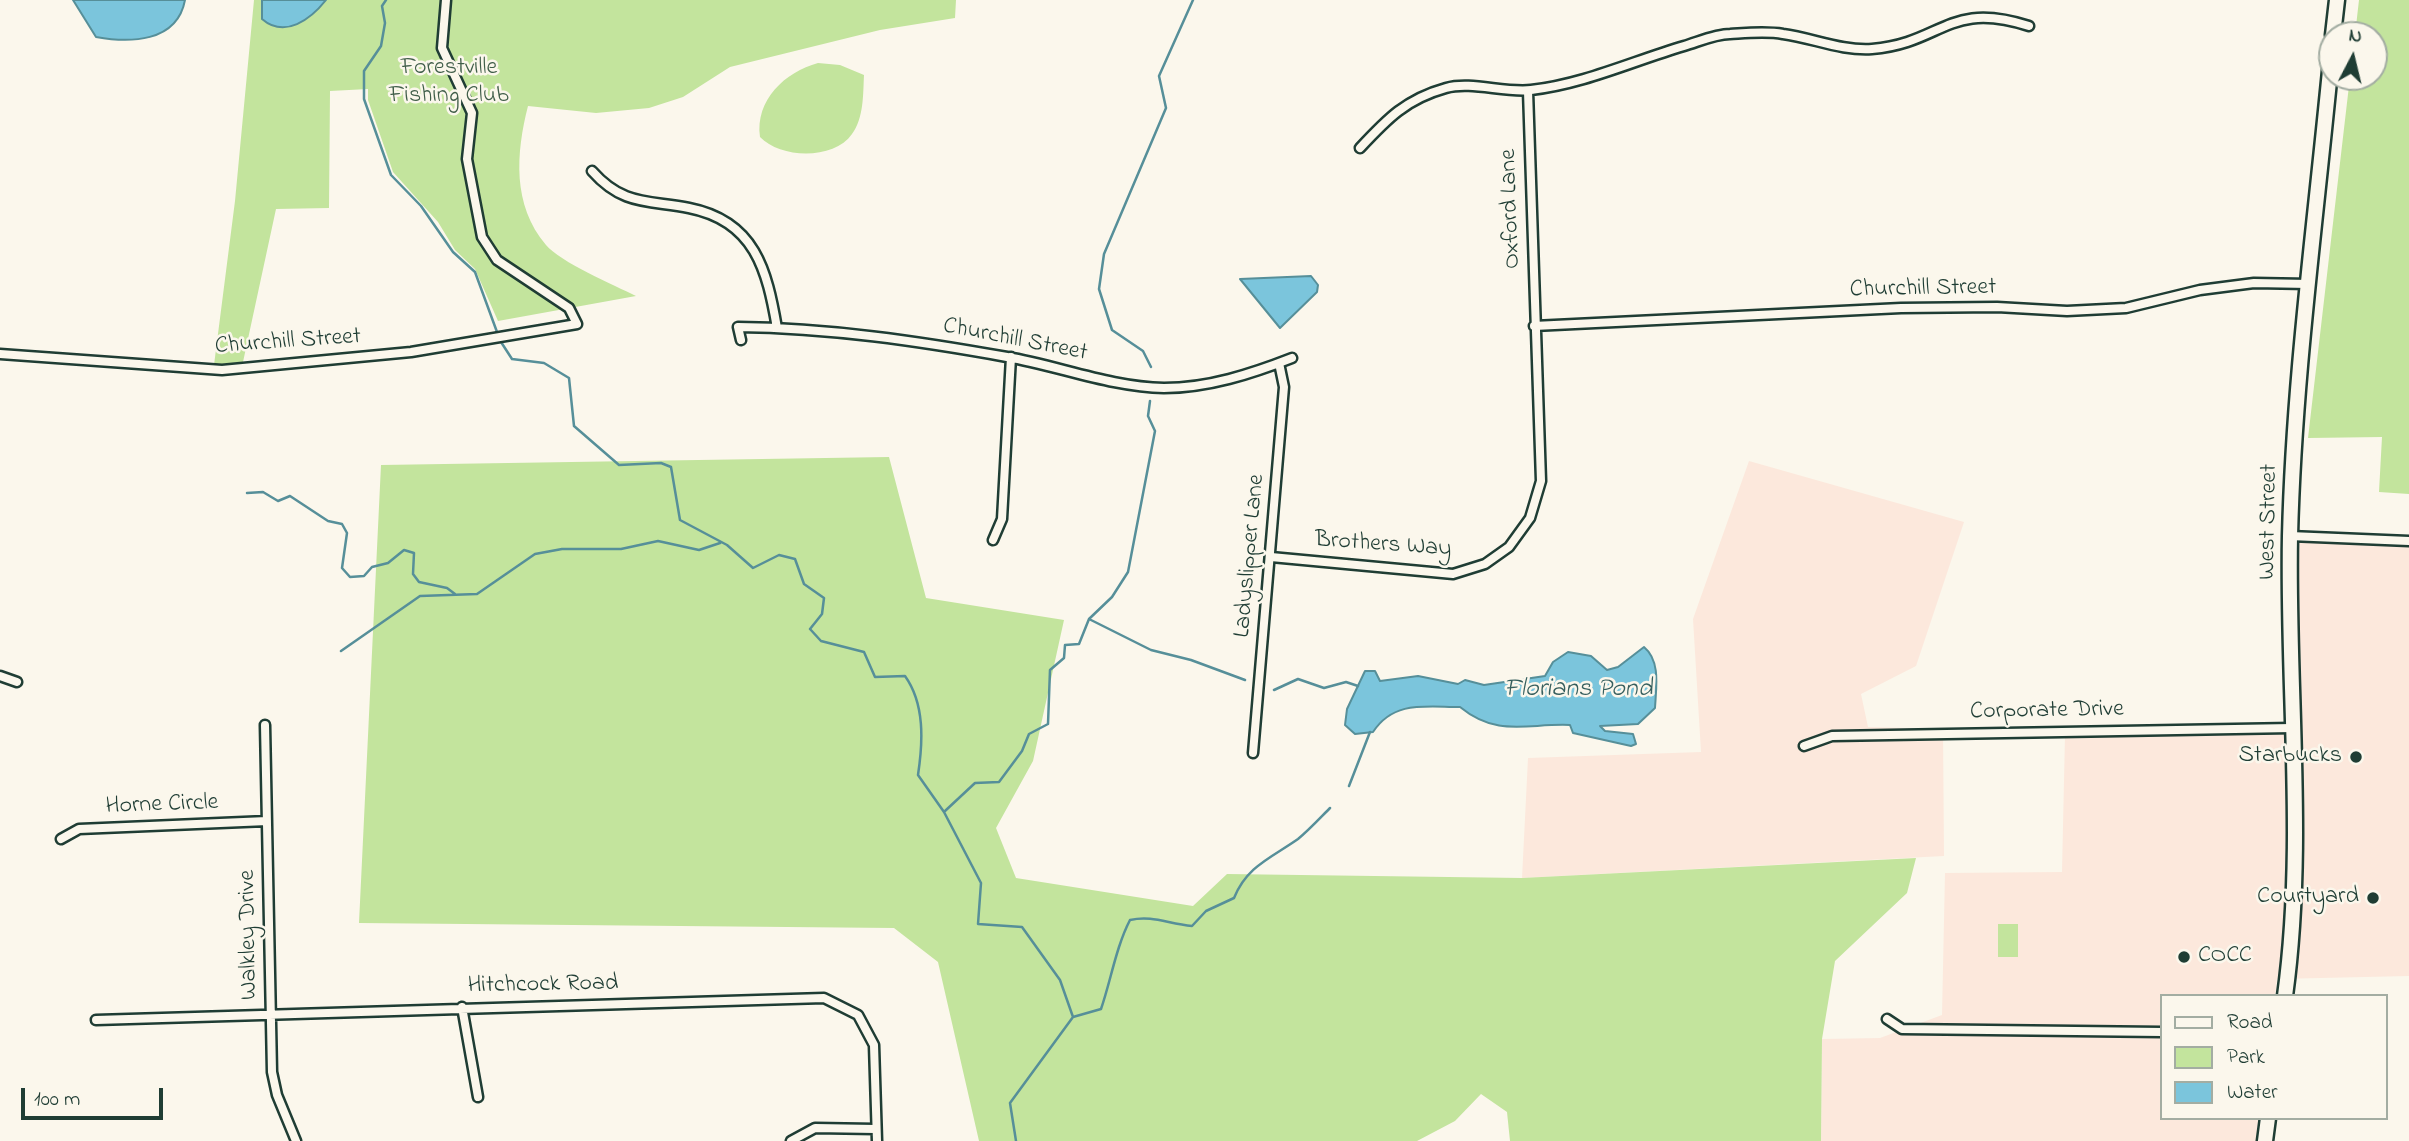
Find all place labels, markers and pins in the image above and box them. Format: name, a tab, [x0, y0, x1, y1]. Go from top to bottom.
place label: Starbucks	[2238, 743, 2342, 771]
marker: Starbucks	[2348, 749, 2364, 765]
place label: Courtyard	[2257, 884, 2359, 912]
marker: Courtyard	[2365, 890, 2381, 906]
place label: COCC	[2198, 943, 2252, 971]
marker: COCC	[2176, 949, 2192, 965]

